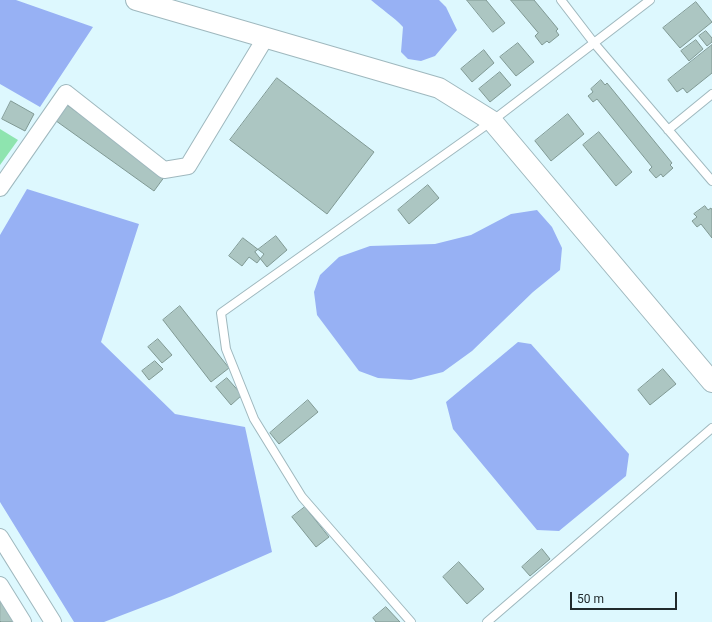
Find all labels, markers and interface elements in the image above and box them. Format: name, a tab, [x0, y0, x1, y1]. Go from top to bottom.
scale bar	[572, 584, 679, 610]
text: 50 m	[577, 592, 604, 606]

